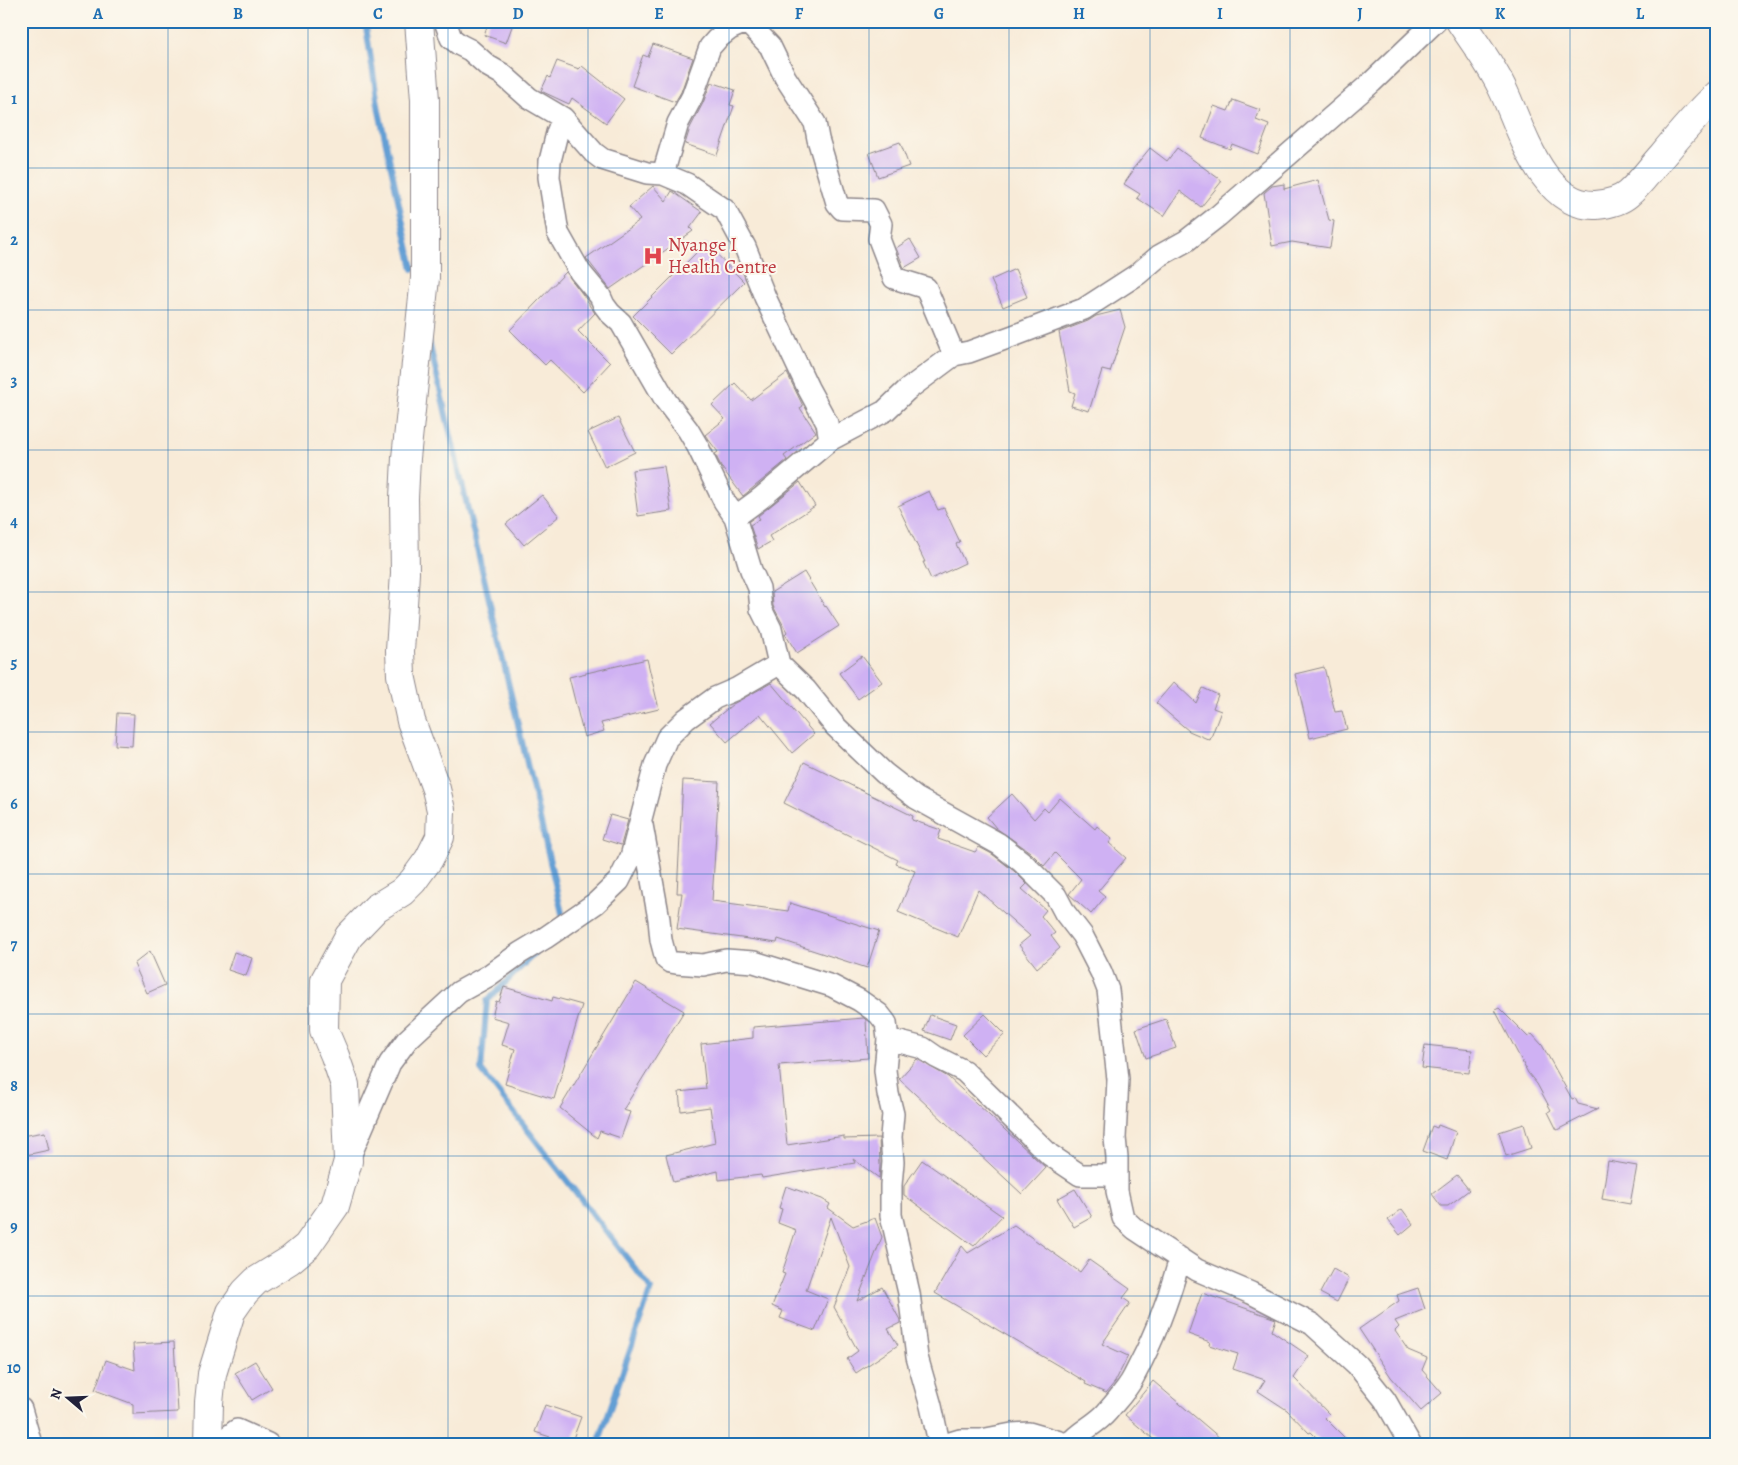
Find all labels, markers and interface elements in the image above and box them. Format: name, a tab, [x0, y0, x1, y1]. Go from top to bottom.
text: A	[92, 3, 104, 25]
text: B	[233, 3, 243, 25]
text: C	[373, 3, 383, 25]
text: D	[512, 3, 524, 25]
text: E	[654, 3, 664, 25]
text: F	[795, 3, 804, 25]
text: G	[934, 3, 944, 25]
text: H	[1073, 3, 1085, 25]
text: I	[1217, 3, 1223, 25]
text: J	[1357, 3, 1363, 25]
text: K	[1495, 3, 1506, 25]
text: L	[1636, 3, 1645, 25]
text: 1	[11, 88, 17, 110]
text: 2	[10, 229, 18, 251]
place label: Nyange I Health Centre	[668, 232, 776, 280]
hospital icon: Nyange I Health Centre	[642, 245, 664, 267]
text: 3	[11, 370, 18, 392]
text: 4	[10, 511, 18, 533]
text: 5	[11, 652, 18, 674]
text: 6	[10, 793, 18, 815]
text: 7	[11, 934, 18, 956]
text: 8	[10, 1075, 18, 1097]
text: 9	[10, 1216, 18, 1238]
text: 10	[7, 1357, 21, 1379]
north arrow	[42, 1372, 92, 1422]
text: N	[46, 1386, 67, 1402]

